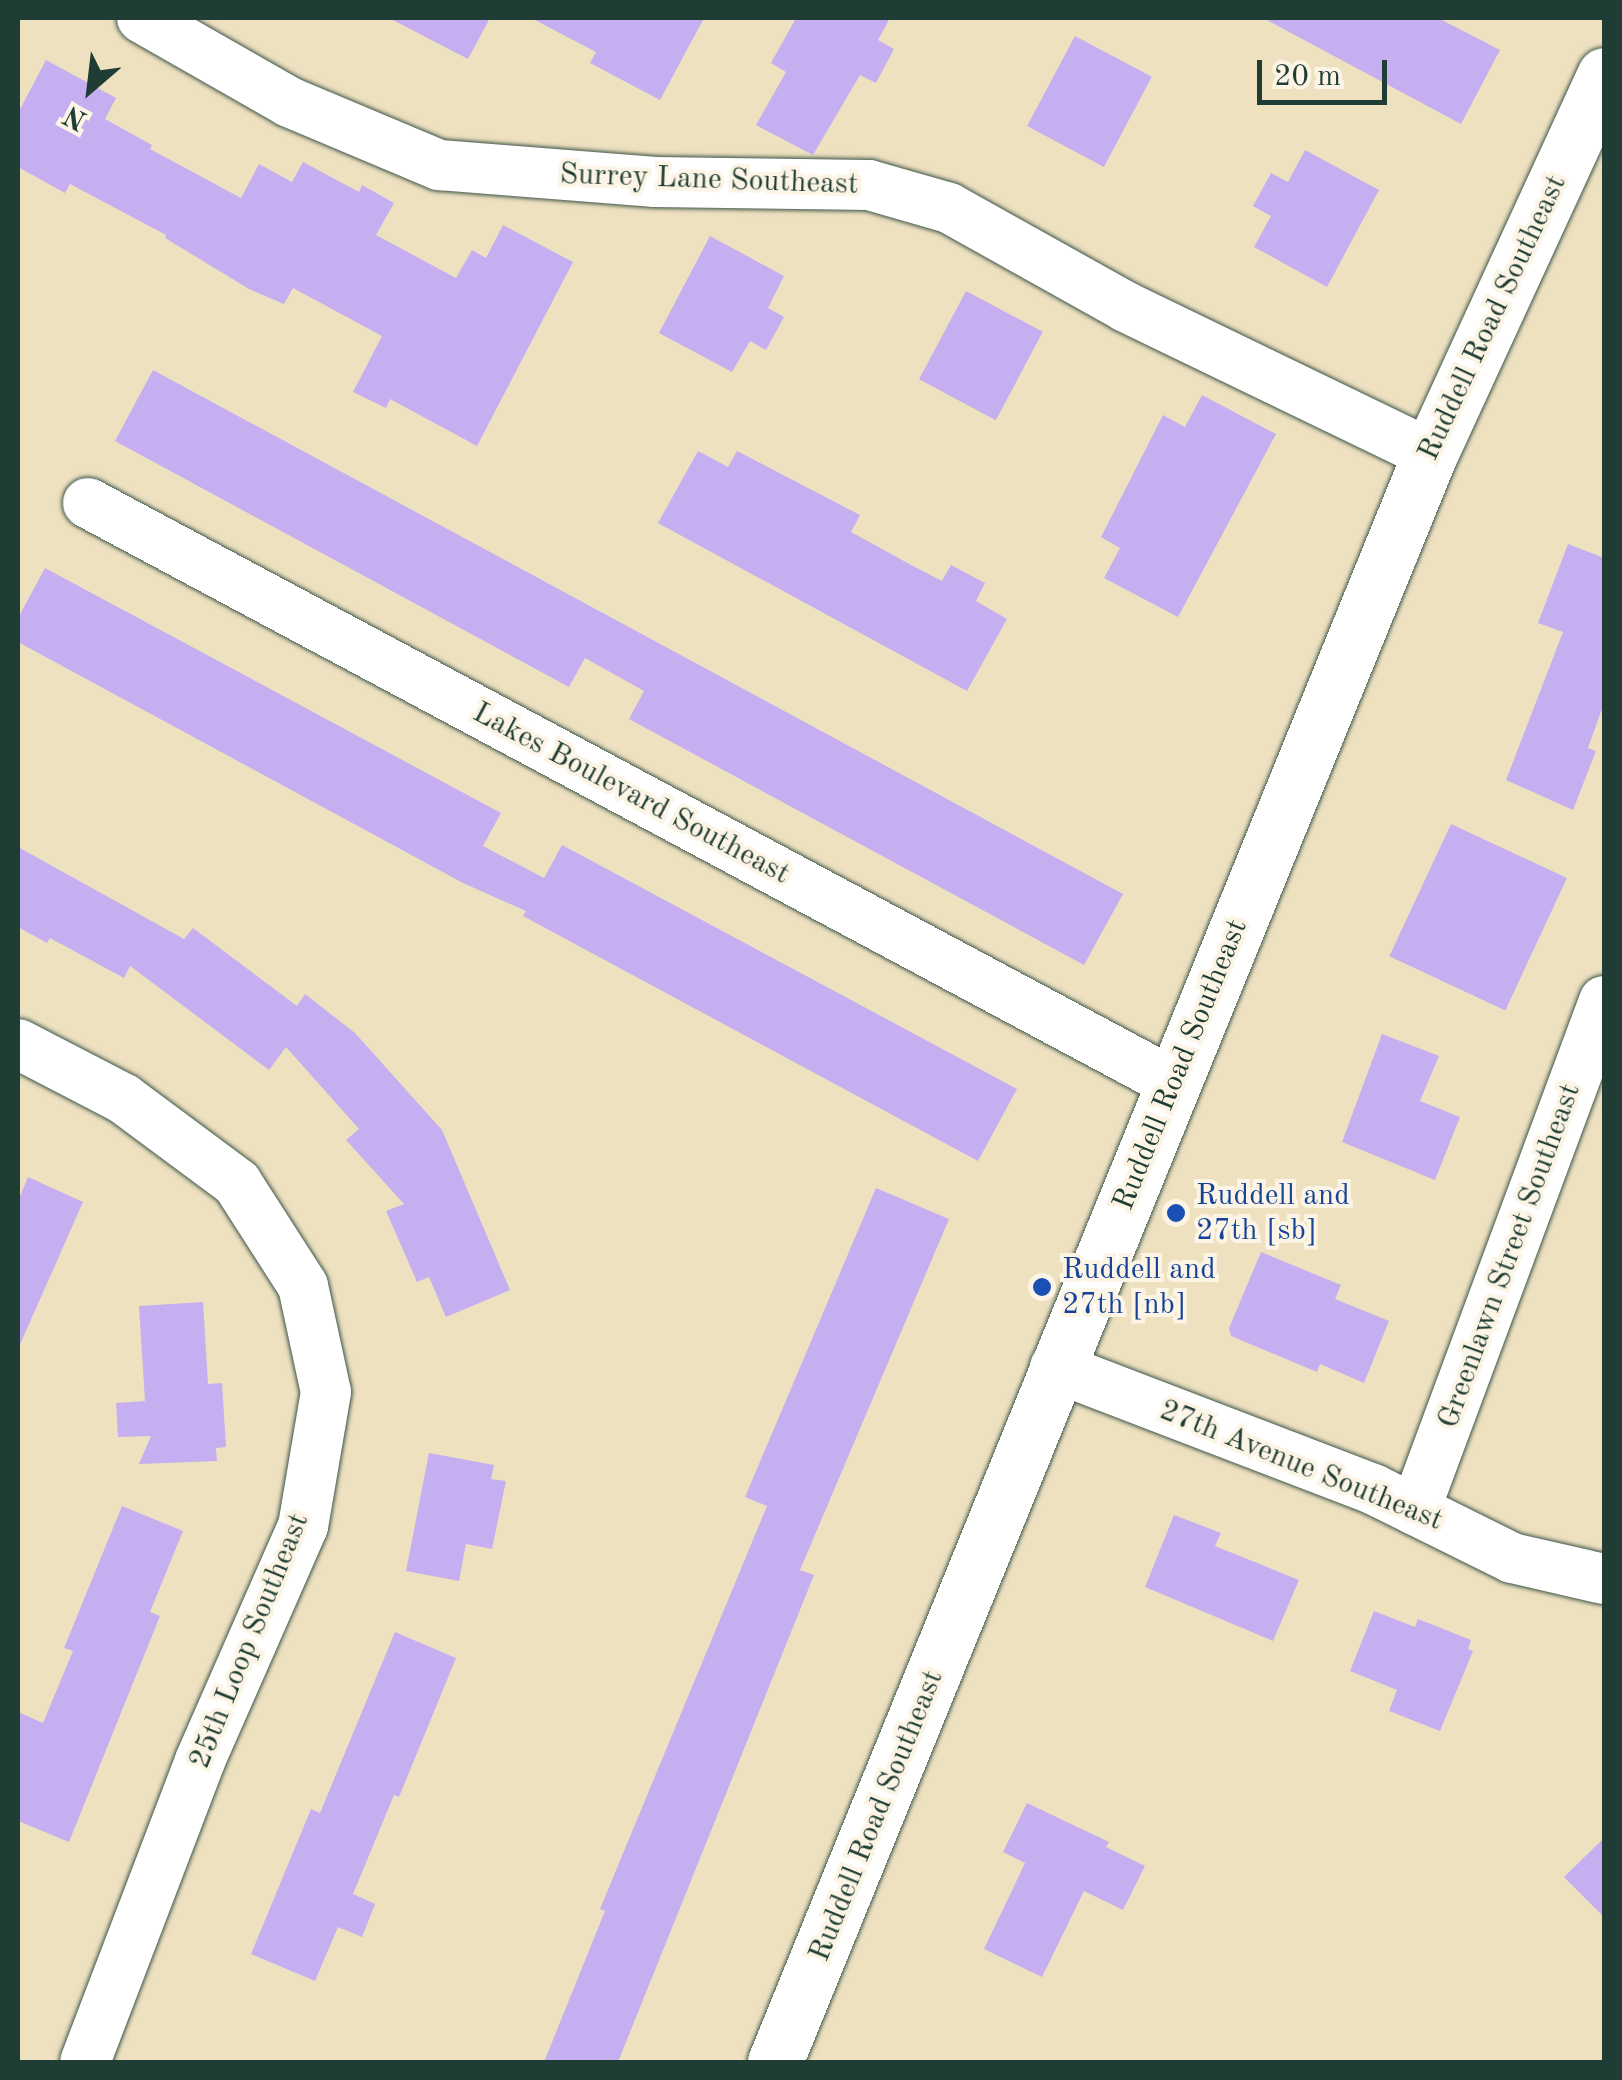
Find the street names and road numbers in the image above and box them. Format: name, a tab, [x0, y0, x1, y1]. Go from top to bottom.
street label: Surrey Lane Southeast	[559, 157, 859, 203]
street label: Ruddell Road Southeast	[1411, 169, 1575, 467]
street label: Lakes Boulevard Southeast	[466, 695, 796, 893]
street label: Ruddell Road Southeast	[1106, 914, 1256, 1216]
street label: Greenlawn Street Southeast	[1431, 1079, 1589, 1433]
street label: 27th Avenue Southeast	[1154, 1393, 1448, 1539]
street label: 25th Loop Southeast	[182, 1508, 318, 1774]
street label: Ruddell Road Southeast	[802, 1665, 952, 1967]

